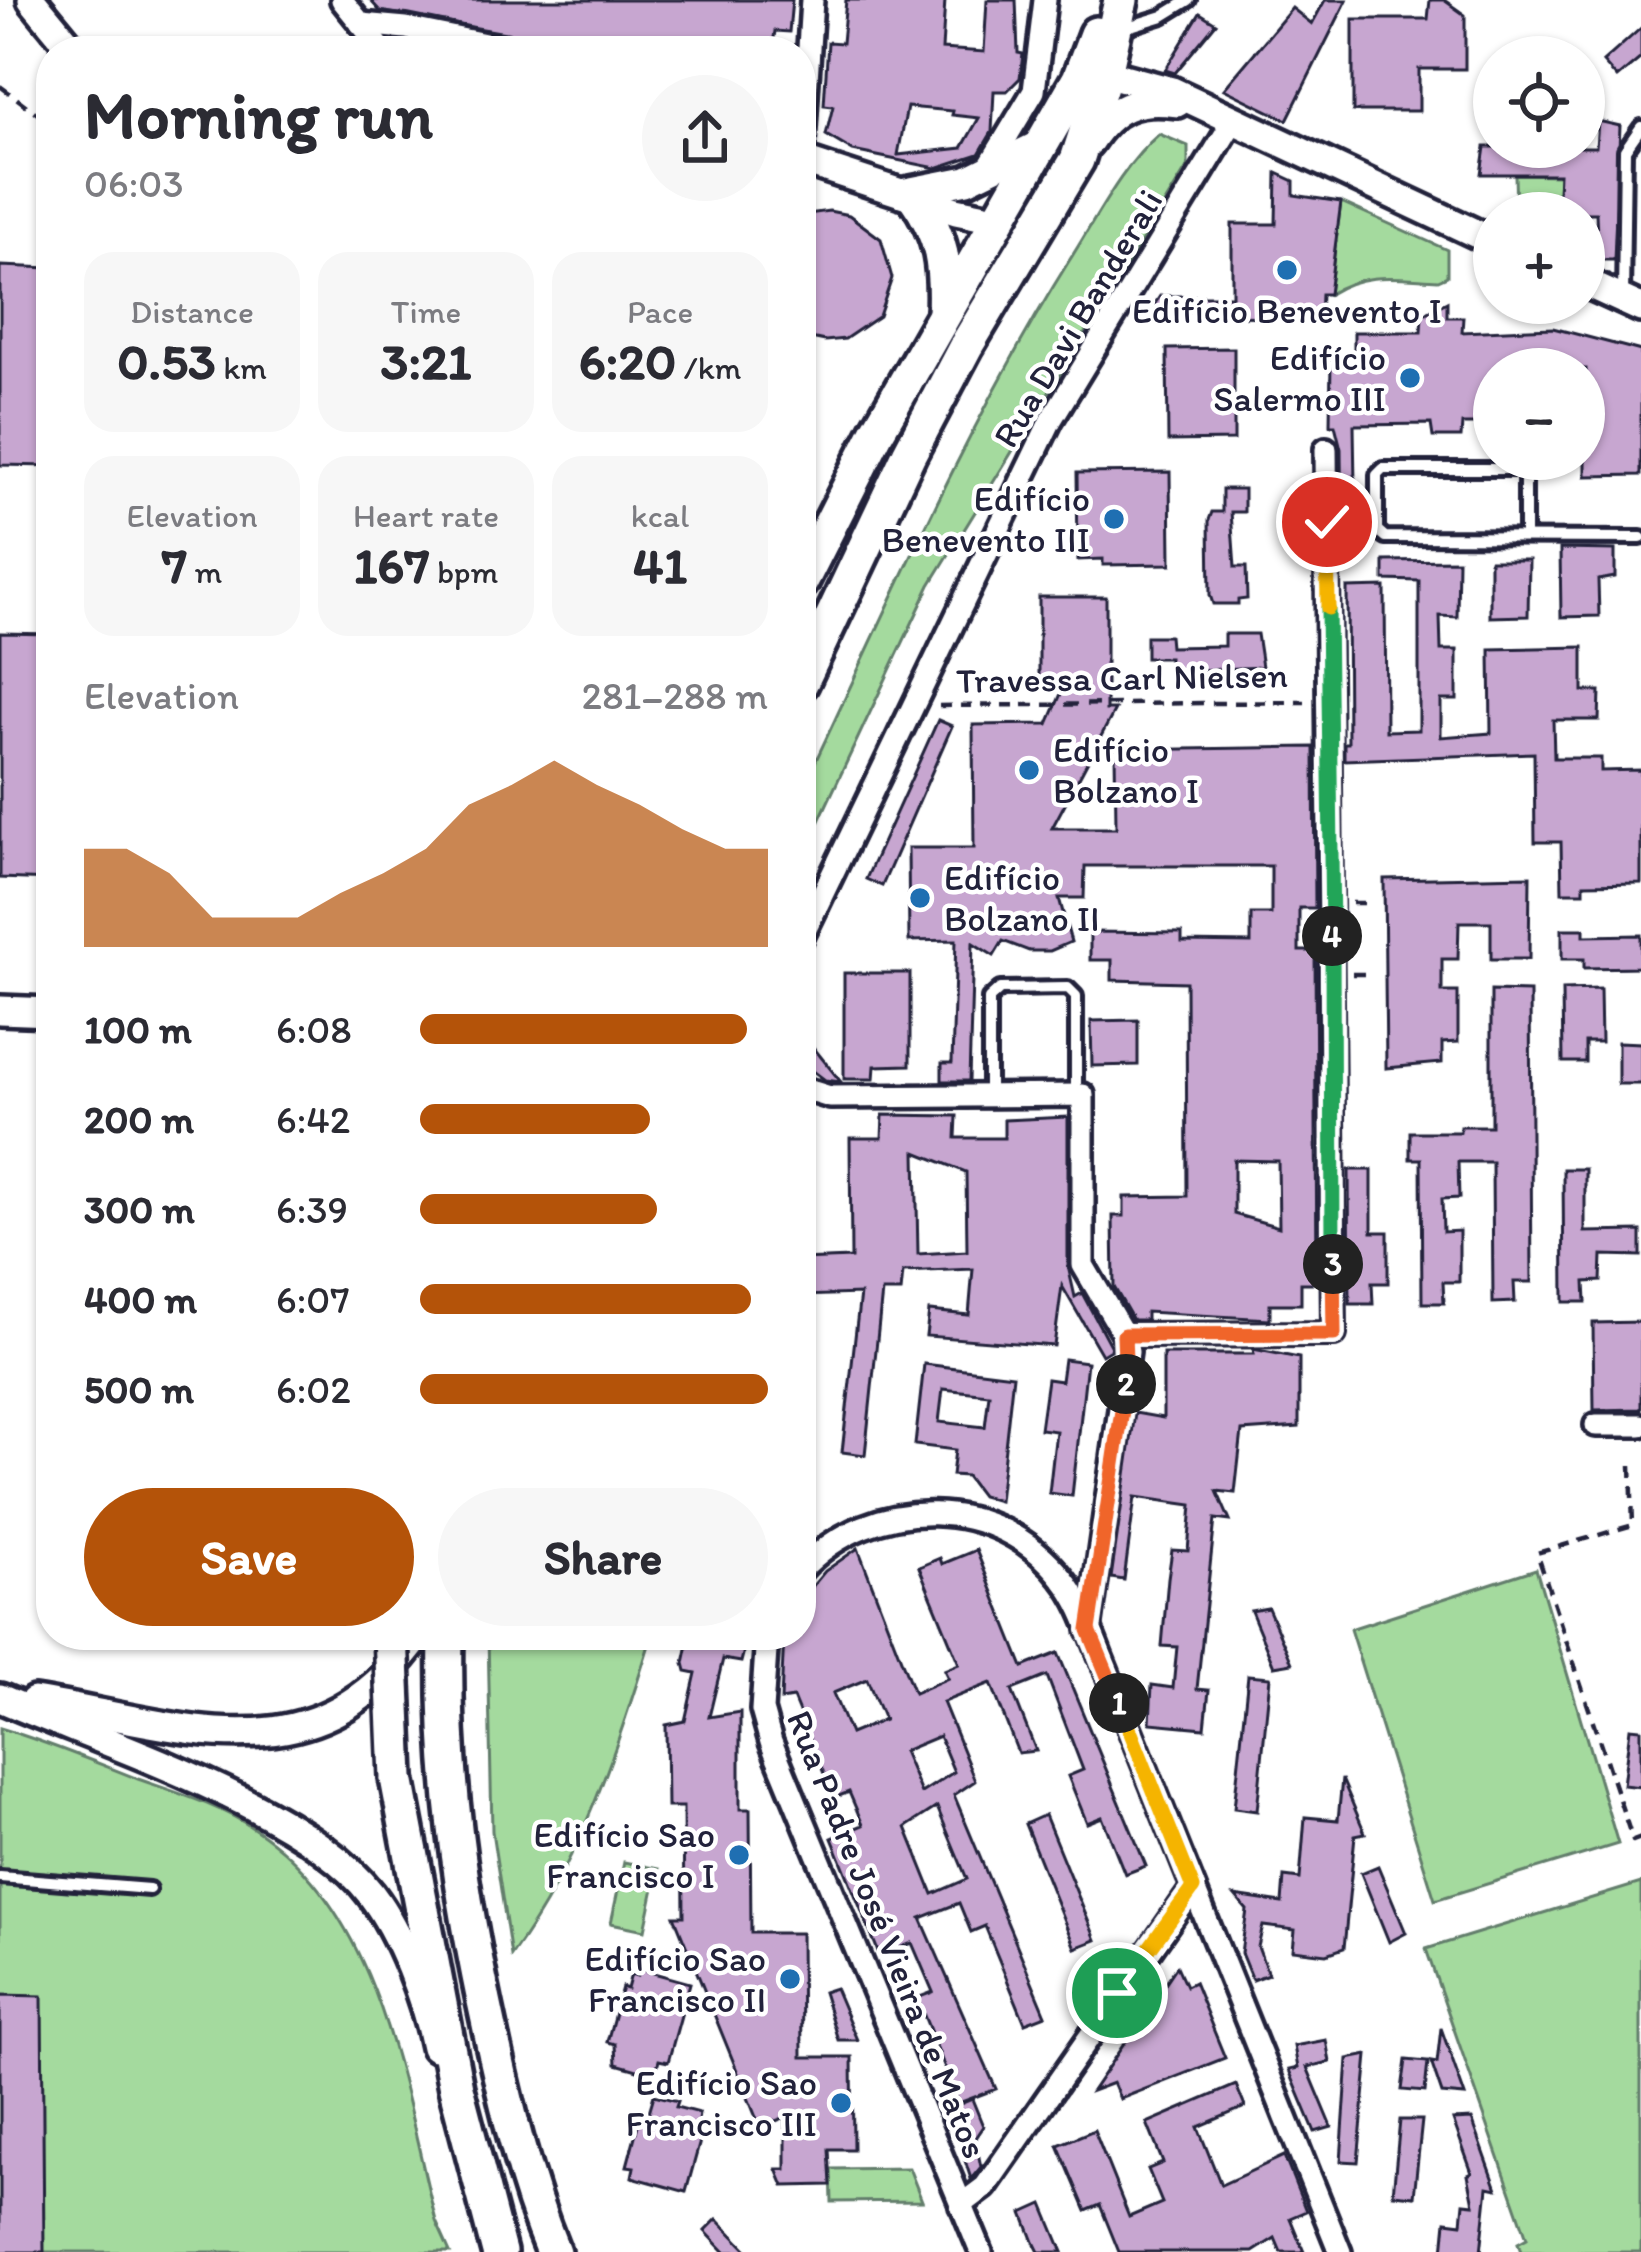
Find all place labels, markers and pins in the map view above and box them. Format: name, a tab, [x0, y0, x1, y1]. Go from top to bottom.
marker: Edifício Benevento I	[1274, 257, 1300, 283]
place label: Edifício Benevento I	[1132, 289, 1442, 332]
place label: Edifício Salermo III	[1213, 336, 1386, 420]
marker: Edifício Salermo III	[1397, 365, 1423, 391]
pin	[1276, 471, 1378, 573]
place label: Edifício Benevento III	[881, 477, 1090, 561]
marker: Edifício Benevento III	[1101, 506, 1127, 532]
place label: Edifício Bolzano I	[1053, 728, 1199, 812]
marker: Edifício Bolzano I	[1016, 757, 1042, 783]
place label: Edifício Bolzano II	[944, 856, 1100, 940]
marker: Edifício Bolzano II	[907, 885, 933, 911]
pin: 4	[1302, 906, 1362, 966]
pin: 3	[1303, 1234, 1363, 1294]
pin: 2	[1096, 1354, 1156, 1414]
pin: 1	[1089, 1673, 1149, 1733]
place label: Edifício Sao Francisco I	[533, 1813, 715, 1897]
marker: Edifício Sao Francisco I	[726, 1842, 752, 1868]
place label: Edifício Sao Francisco II	[584, 1937, 766, 2021]
pin	[1066, 1942, 1168, 2044]
marker: Edifício Sao Francisco II	[777, 1966, 803, 1992]
place label: Edifício Sao Francisco III	[626, 2061, 817, 2145]
marker: Edifício Sao Francisco III	[828, 2090, 854, 2116]

